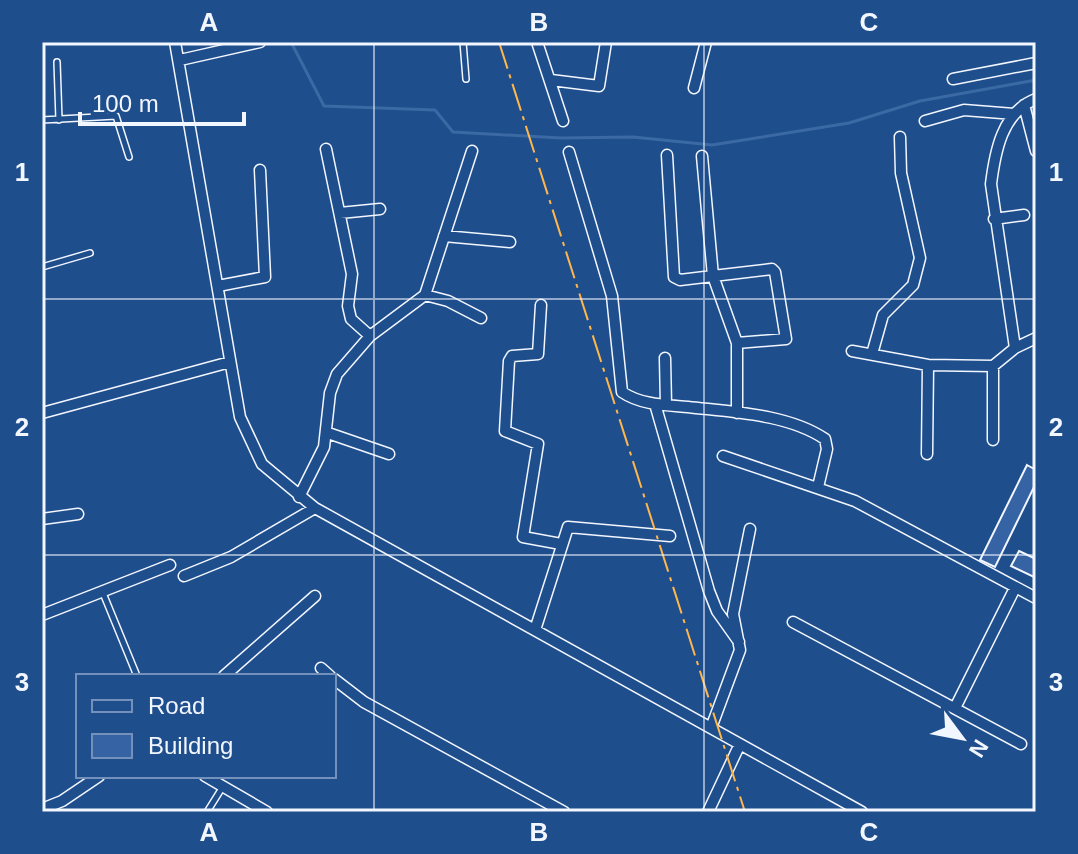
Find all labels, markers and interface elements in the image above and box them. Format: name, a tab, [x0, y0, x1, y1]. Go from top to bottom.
text: A	[200, 7, 219, 37]
text: B	[530, 7, 548, 37]
text: C	[860, 7, 879, 37]
scale bar	[80, 76, 244, 126]
text: 100 m	[92, 90, 159, 117]
text: 1	[15, 157, 29, 187]
text: 1	[1049, 157, 1063, 187]
text: 2	[15, 412, 29, 442]
text: 2	[1049, 412, 1063, 442]
text: 3	[15, 667, 29, 697]
text: 3	[1049, 667, 1063, 697]
legend	[76, 674, 336, 778]
text: Road	[148, 692, 205, 719]
north arrow	[922, 698, 1002, 778]
text: Building	[148, 732, 233, 759]
text: N	[964, 735, 993, 762]
text: A	[200, 817, 219, 847]
text: B	[530, 817, 548, 847]
text: C	[860, 817, 879, 847]

